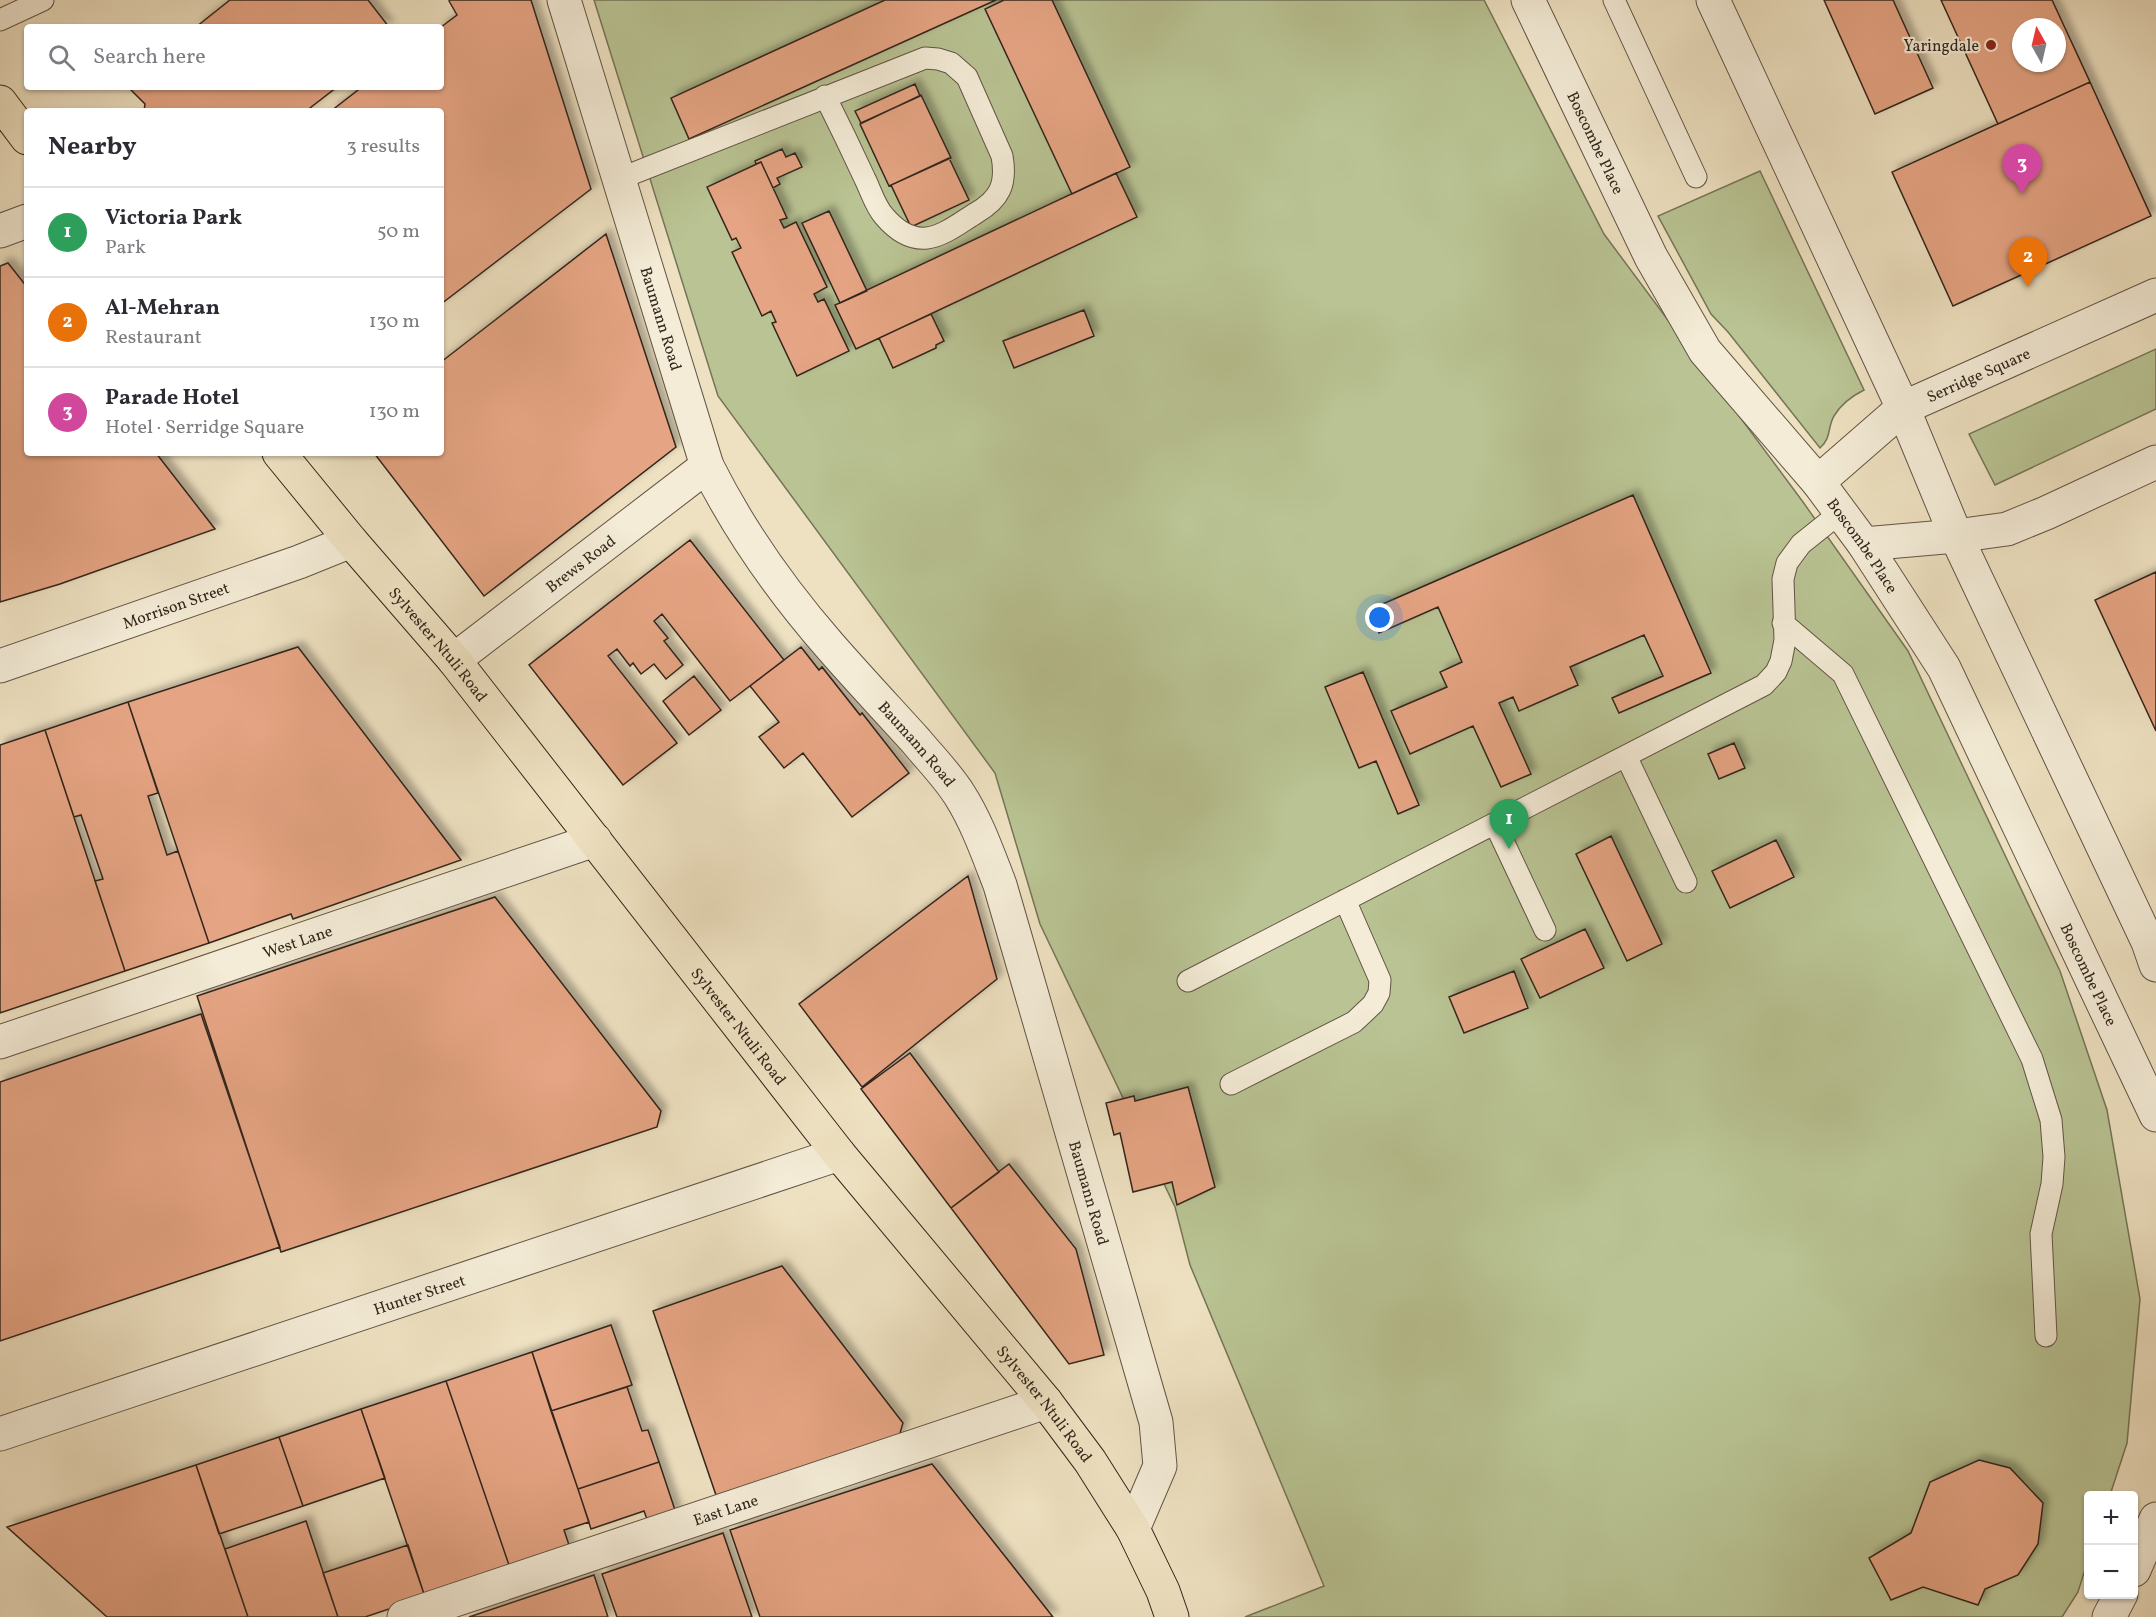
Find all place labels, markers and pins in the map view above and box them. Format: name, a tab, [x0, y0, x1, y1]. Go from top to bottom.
place label: Yaringdale	[1903, 36, 1979, 58]
marker: Yaringdale	[1984, 38, 1998, 52]
pin: 3	[2002, 144, 2042, 194]
pin: 2	[2008, 238, 2048, 287]
pin: 1	[1490, 800, 1528, 849]

